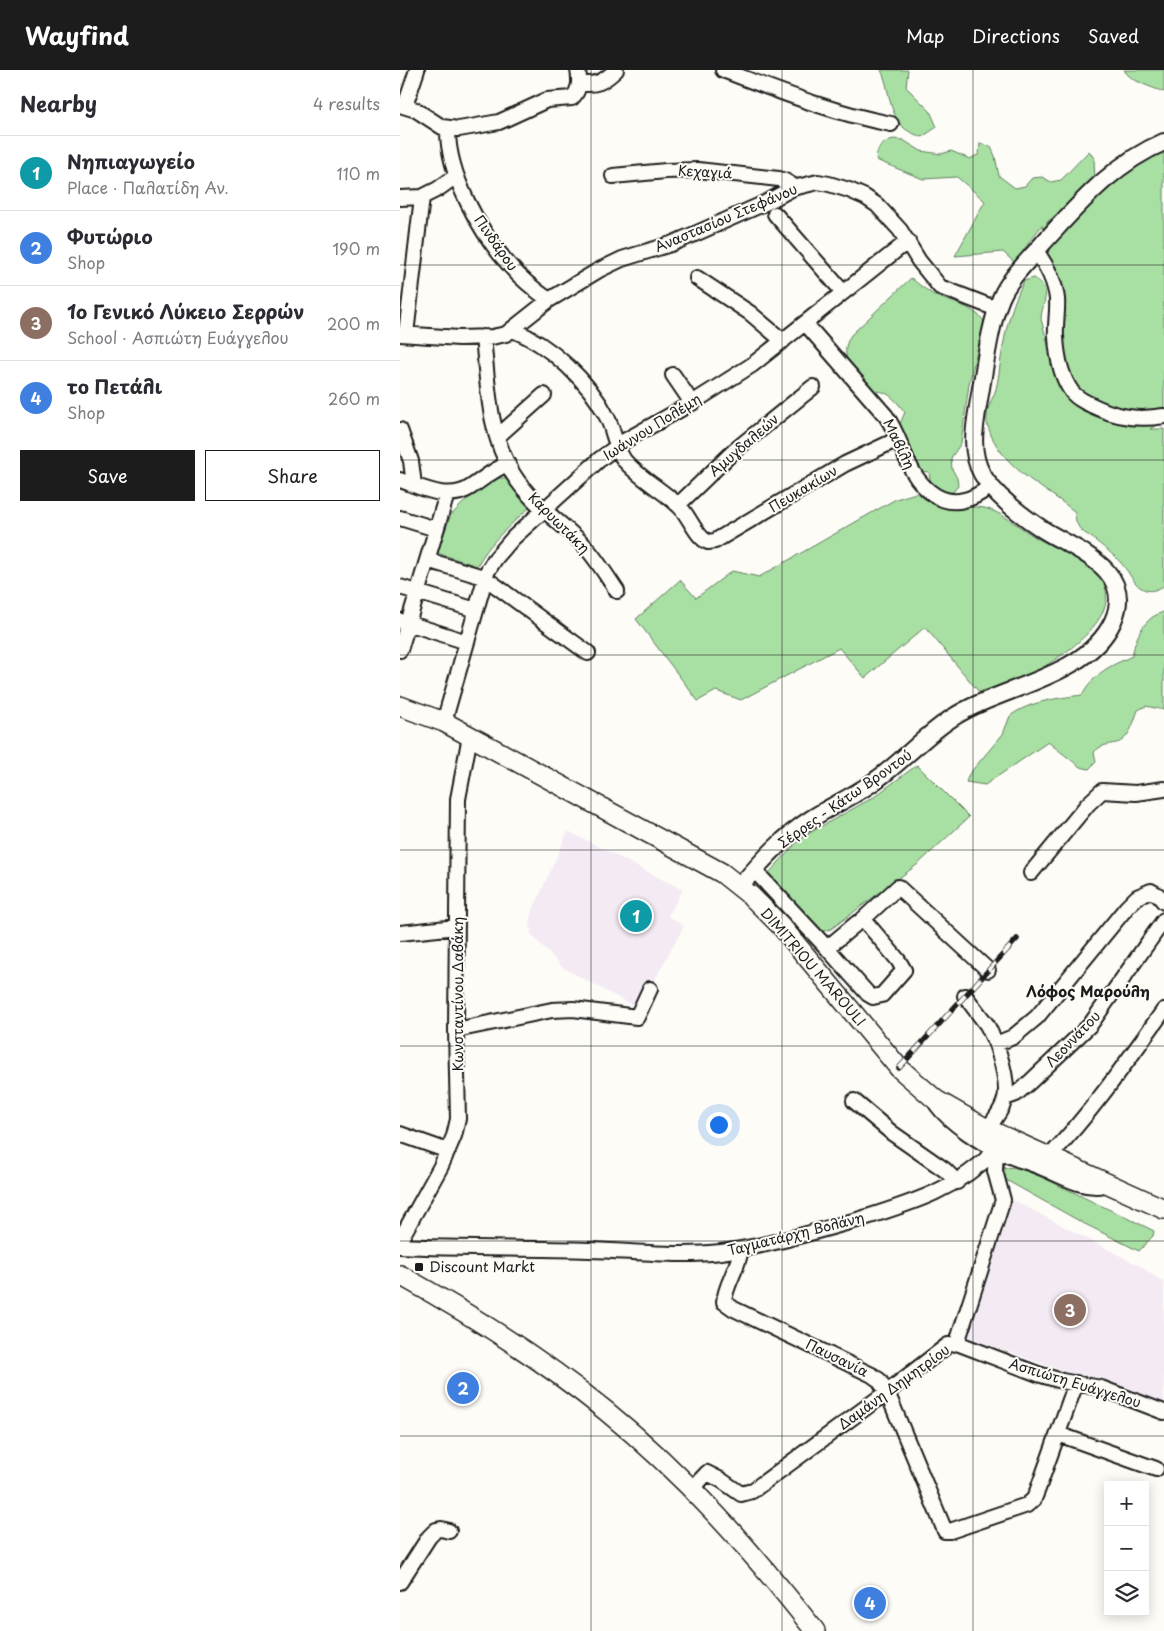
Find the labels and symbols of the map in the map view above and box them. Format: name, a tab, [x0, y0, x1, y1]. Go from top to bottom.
street label: Κεχαγιά	[677, 160, 733, 183]
street label: Αναστασίου Στεφάνου	[651, 178, 800, 257]
street label: Πινδάρου	[469, 211, 523, 275]
street label: Ιωάννου Πολέμη	[599, 388, 705, 465]
street label: Αμυγδαλεών	[704, 408, 783, 481]
street label: Μαβίλη	[878, 415, 921, 473]
street label: Πευκακίων	[764, 460, 841, 517]
street label: Καρυωτάκη	[524, 487, 595, 558]
street label: Σέρρες - Κάτω Βροντού	[773, 744, 916, 853]
pin: 1	[620, 897, 652, 935]
street label: DIMITRIOU MAROULI	[756, 903, 871, 1031]
street label: Κωνσταντίνου Δαβάκη	[447, 917, 468, 1071]
district label: Λόφος Μαρούλη	[1026, 979, 1150, 1002]
street label: Λεοννάτου	[1040, 1006, 1105, 1072]
your location	[706, 1112, 732, 1138]
street label: Ταγματάρχη Βολάνη	[725, 1206, 866, 1261]
place label: Discount Markt	[429, 1256, 535, 1277]
marker: Discount Markt	[413, 1261, 425, 1273]
pin: 3	[1054, 1291, 1086, 1329]
street label: Παυσανία	[802, 1333, 872, 1382]
street label: Δαμάνη Δημητρίου	[834, 1339, 954, 1434]
street label: Ασπιώτη Ευάγγελου	[1007, 1352, 1144, 1413]
pin: 2	[447, 1369, 479, 1407]
pin: 4	[854, 1584, 886, 1622]

